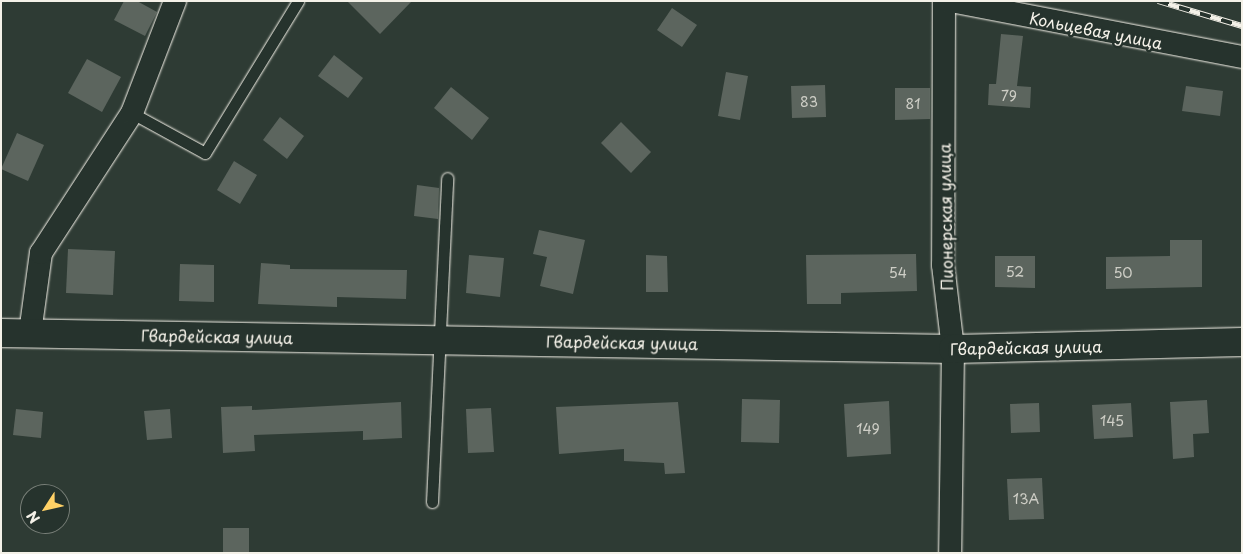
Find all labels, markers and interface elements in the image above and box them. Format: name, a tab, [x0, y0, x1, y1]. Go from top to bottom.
street label: Кольцевая улица	[1027, 8, 1165, 52]
house number: 79	[1001, 88, 1017, 104]
house number: 83	[800, 94, 818, 110]
house number: 81	[906, 96, 920, 112]
street label: Пионерская улица	[934, 143, 956, 291]
house number: 52	[1006, 264, 1024, 280]
house number: 54	[889, 265, 907, 281]
house number: 50	[1113, 265, 1133, 281]
street label: Гвардейская улица	[140, 325, 294, 347]
street label: Гвардейская улица	[545, 331, 699, 353]
street label: Гвардейская улица	[949, 336, 1103, 358]
house number: 145	[1100, 413, 1124, 429]
house number: 149	[856, 421, 880, 437]
north arrow	[20, 484, 70, 534]
house number: 13А	[1013, 491, 1039, 507]
text: N	[21, 507, 45, 528]

